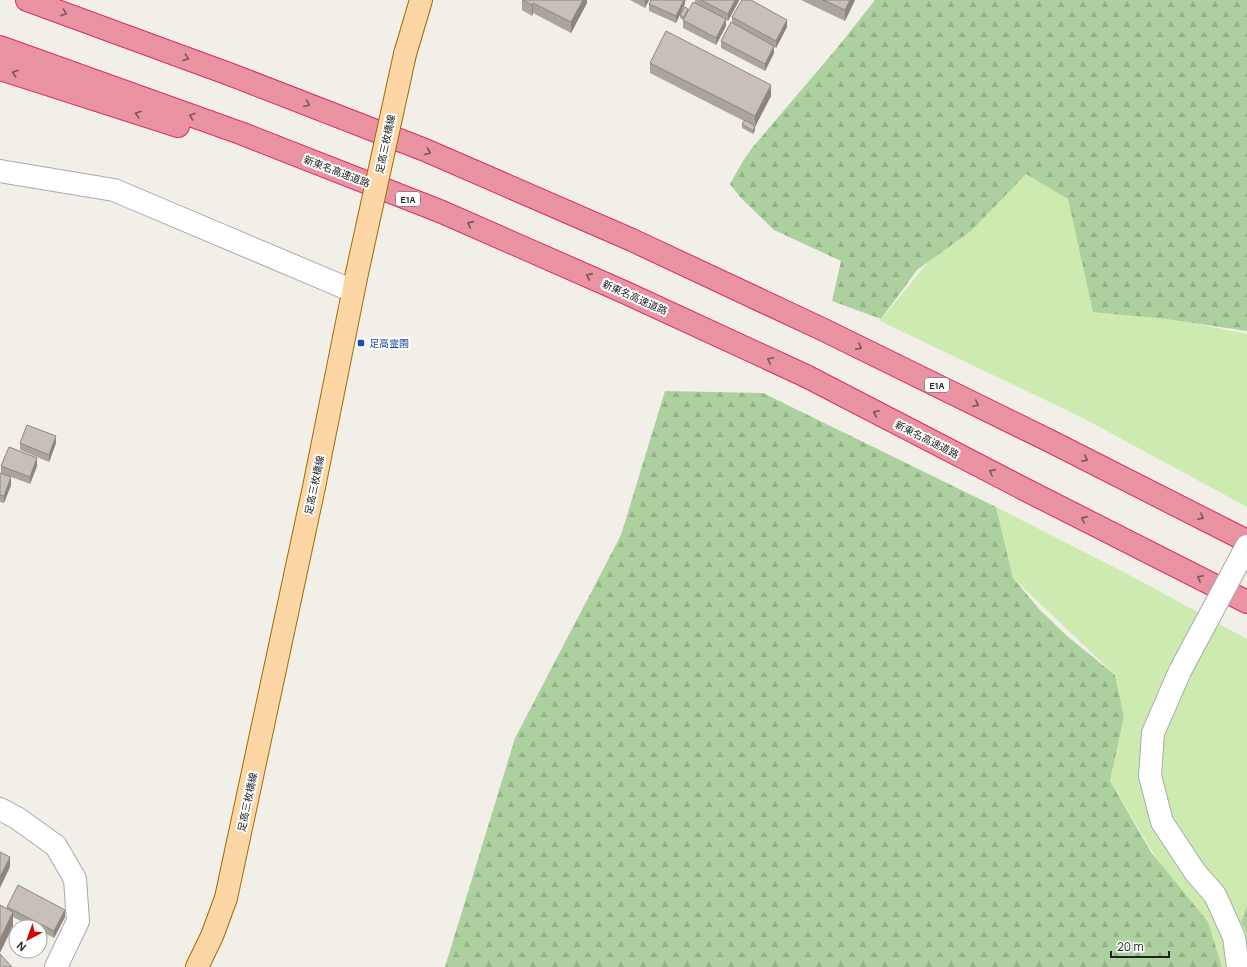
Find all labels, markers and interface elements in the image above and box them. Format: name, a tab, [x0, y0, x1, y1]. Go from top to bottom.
one-way arrow	[60, 9, 67, 17]
one-way arrow	[182, 53, 189, 61]
one-way arrow	[11, 70, 18, 78]
one-way arrow	[304, 100, 311, 108]
one-way arrow	[135, 110, 142, 118]
one-way arrow	[189, 112, 196, 121]
street label: 足高三枚橋線	[372, 113, 398, 175]
one-way arrow	[424, 147, 432, 155]
street label: 新東名高速道路	[302, 152, 372, 190]
road number: E1A	[396, 192, 420, 206]
one-way arrow	[466, 221, 473, 229]
one-way arrow	[585, 273, 592, 281]
street label: 新東名高速道路	[600, 276, 670, 318]
place label: 足高霊園	[369, 336, 409, 350]
marker: 足高霊園	[356, 338, 366, 348]
one-way arrow	[855, 342, 862, 350]
one-way arrow	[767, 357, 775, 365]
road number: E1A	[925, 378, 949, 392]
one-way arrow	[971, 399, 979, 407]
one-way arrow	[873, 410, 881, 417]
street label: 新東名高速道路	[893, 417, 961, 461]
street label: 足高三枚橋線	[301, 454, 327, 516]
one-way arrow	[1081, 454, 1088, 461]
one-way arrow	[989, 469, 996, 477]
one-way arrow	[1197, 512, 1204, 520]
one-way arrow	[1080, 516, 1088, 524]
one-way arrow	[1197, 575, 1204, 582]
street label: 足高三枚橋線	[234, 771, 260, 833]
north arrow	[8, 919, 48, 959]
scale bar	[1111, 933, 1169, 959]
text: 20 m	[1117, 938, 1144, 955]
text: N	[13, 939, 29, 955]

